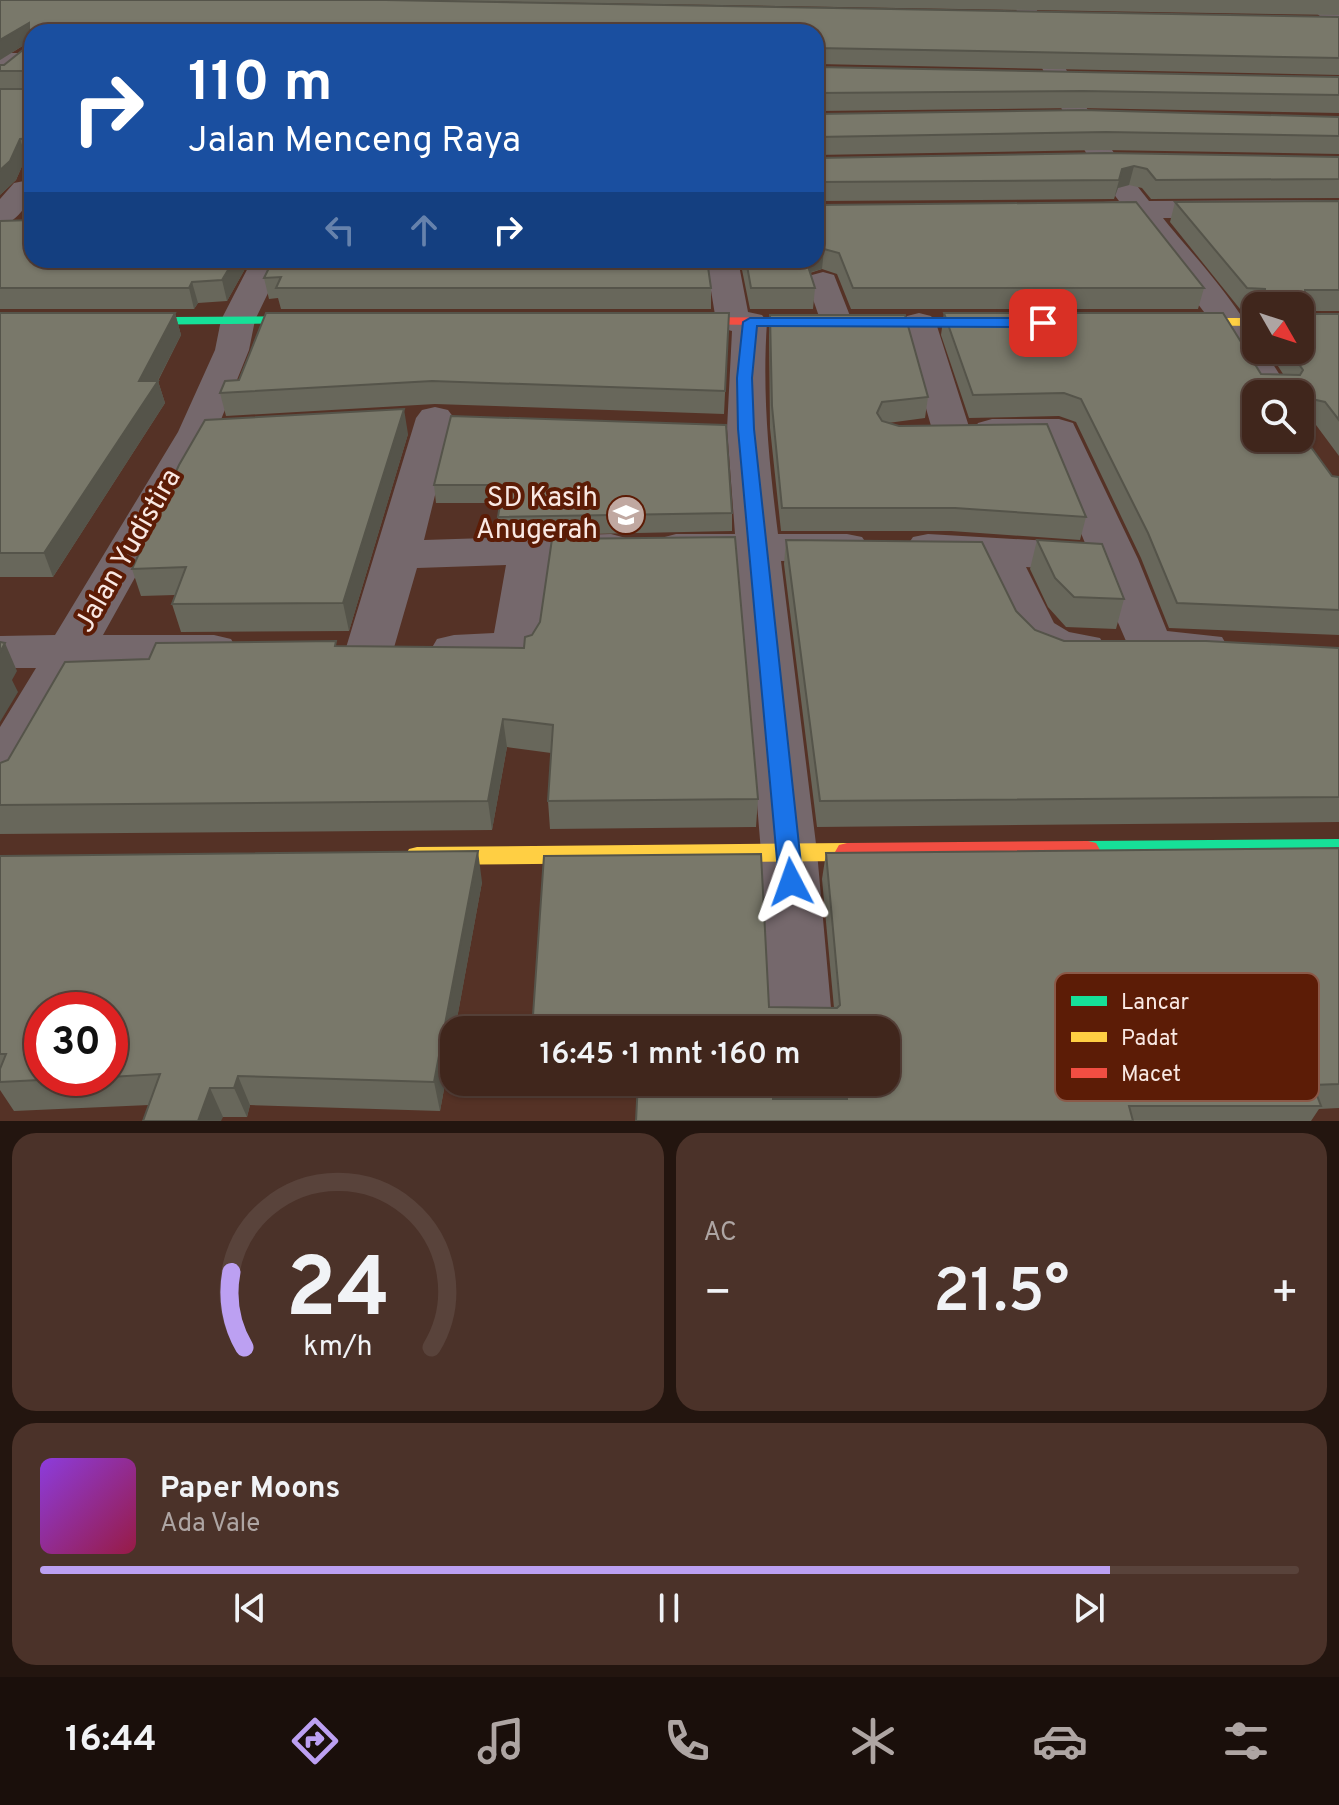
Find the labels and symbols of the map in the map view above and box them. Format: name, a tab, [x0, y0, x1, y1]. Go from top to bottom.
pin	[1009, 289, 1077, 357]
north arrow	[1242, 292, 1314, 364]
street label: Jalan Yudistira	[68, 463, 190, 639]
place label: SD Kasih Anugerah	[476, 481, 598, 549]
school or university icon: SD Kasih Anugerah	[605, 494, 647, 536]
position arrow	[749, 840, 833, 924]
legend	[1055, 973, 1319, 1101]
text: Lancar	[1121, 990, 1190, 1017]
speed limit sign: 30	[24, 992, 128, 1096]
text: Padat	[1121, 1026, 1178, 1053]
text: Macet	[1121, 1062, 1181, 1089]

